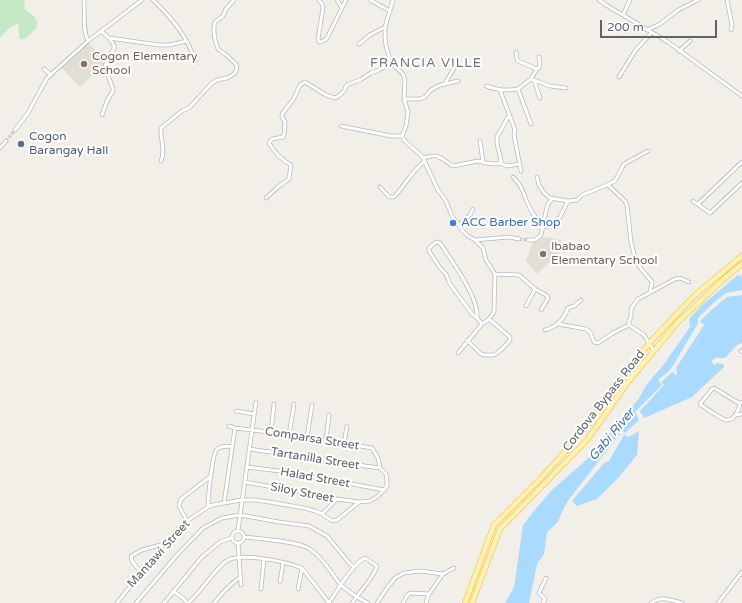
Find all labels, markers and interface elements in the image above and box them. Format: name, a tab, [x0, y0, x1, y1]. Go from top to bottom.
scale bar	[602, 12, 719, 38]
text: 200 m	[607, 20, 644, 34]
place label: Cogon Elementary School	[92, 50, 198, 78]
district label: FRANCIA VILLE	[370, 56, 482, 72]
marker: Cogon Elementary School	[79, 59, 89, 69]
place label: Cogon Barangay Hall	[29, 130, 108, 158]
marker: Cogon Barangay Hall	[16, 139, 26, 149]
place label: ACC Barber Shop	[461, 216, 561, 230]
marker: ACC Barber Shop	[448, 218, 458, 228]
place label: Ibabao Elementary School	[551, 240, 658, 268]
marker: Ibabao Elementary School	[538, 249, 548, 259]
street label: Cordova Bypass Road	[560, 348, 648, 454]
water label: Gabi River	[586, 406, 638, 464]
street label: Comparsa Street	[264, 424, 360, 454]
street label: Tartanilla Street	[270, 445, 360, 473]
street label: Halad Street	[279, 465, 351, 491]
street label: Siloy Street	[269, 480, 335, 506]
street label: Mantawi Street	[125, 517, 193, 591]

